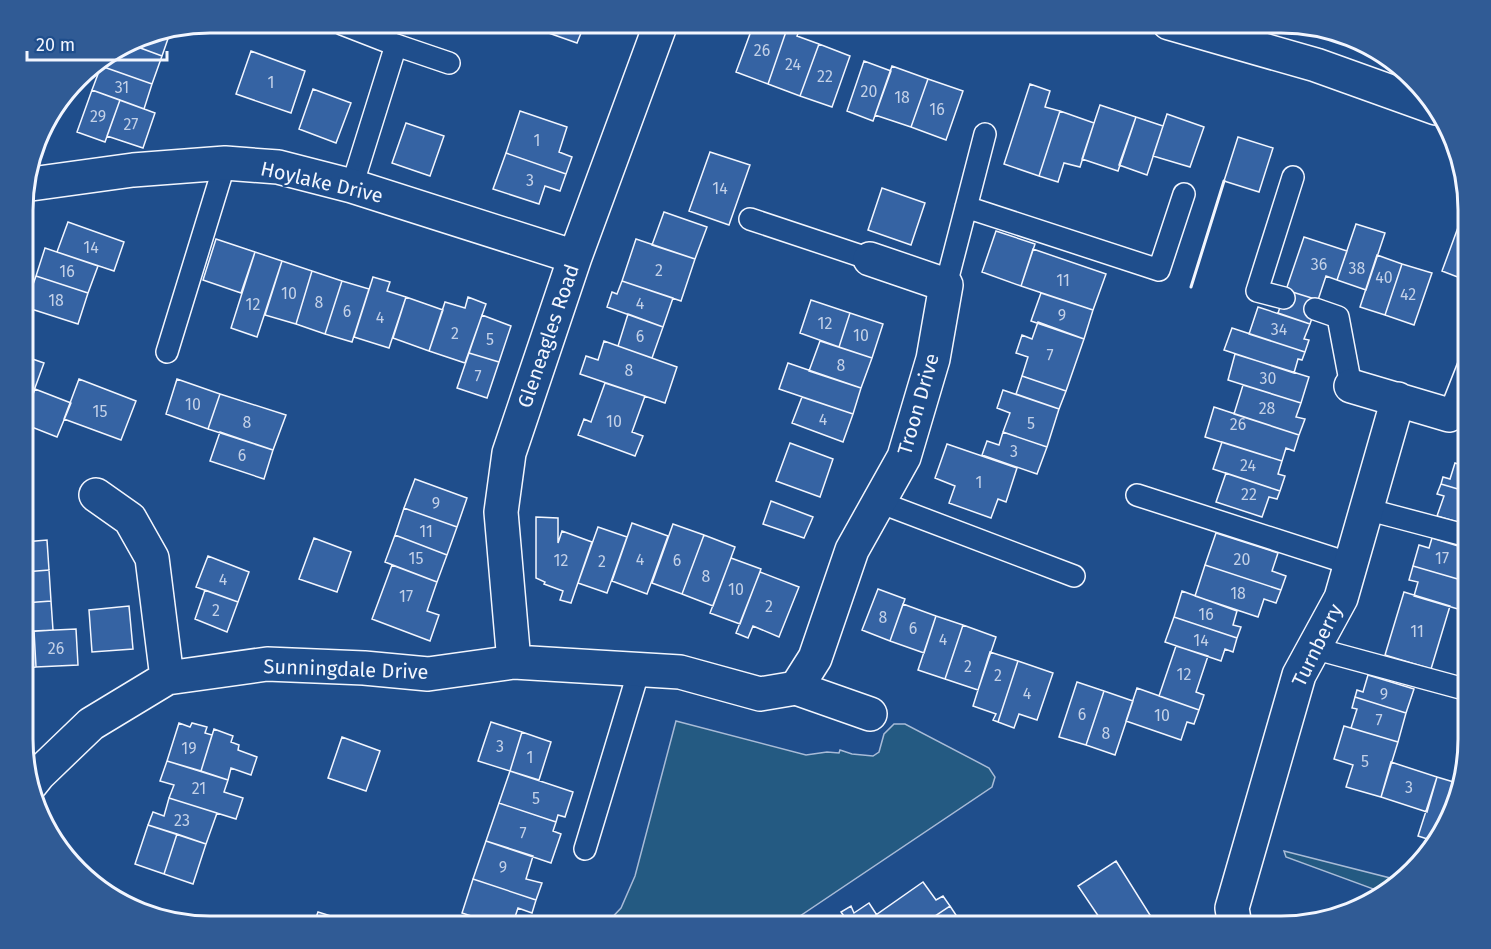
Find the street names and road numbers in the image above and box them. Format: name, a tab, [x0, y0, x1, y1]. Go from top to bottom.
street label: Hoylake Drive	[258, 156, 386, 208]
street label: Gleneagles Road	[512, 261, 584, 411]
street label: Troon Drive	[892, 351, 944, 457]
street label: Turnberry	[1287, 600, 1347, 690]
street label: Sunningdale Drive	[263, 654, 429, 684]

